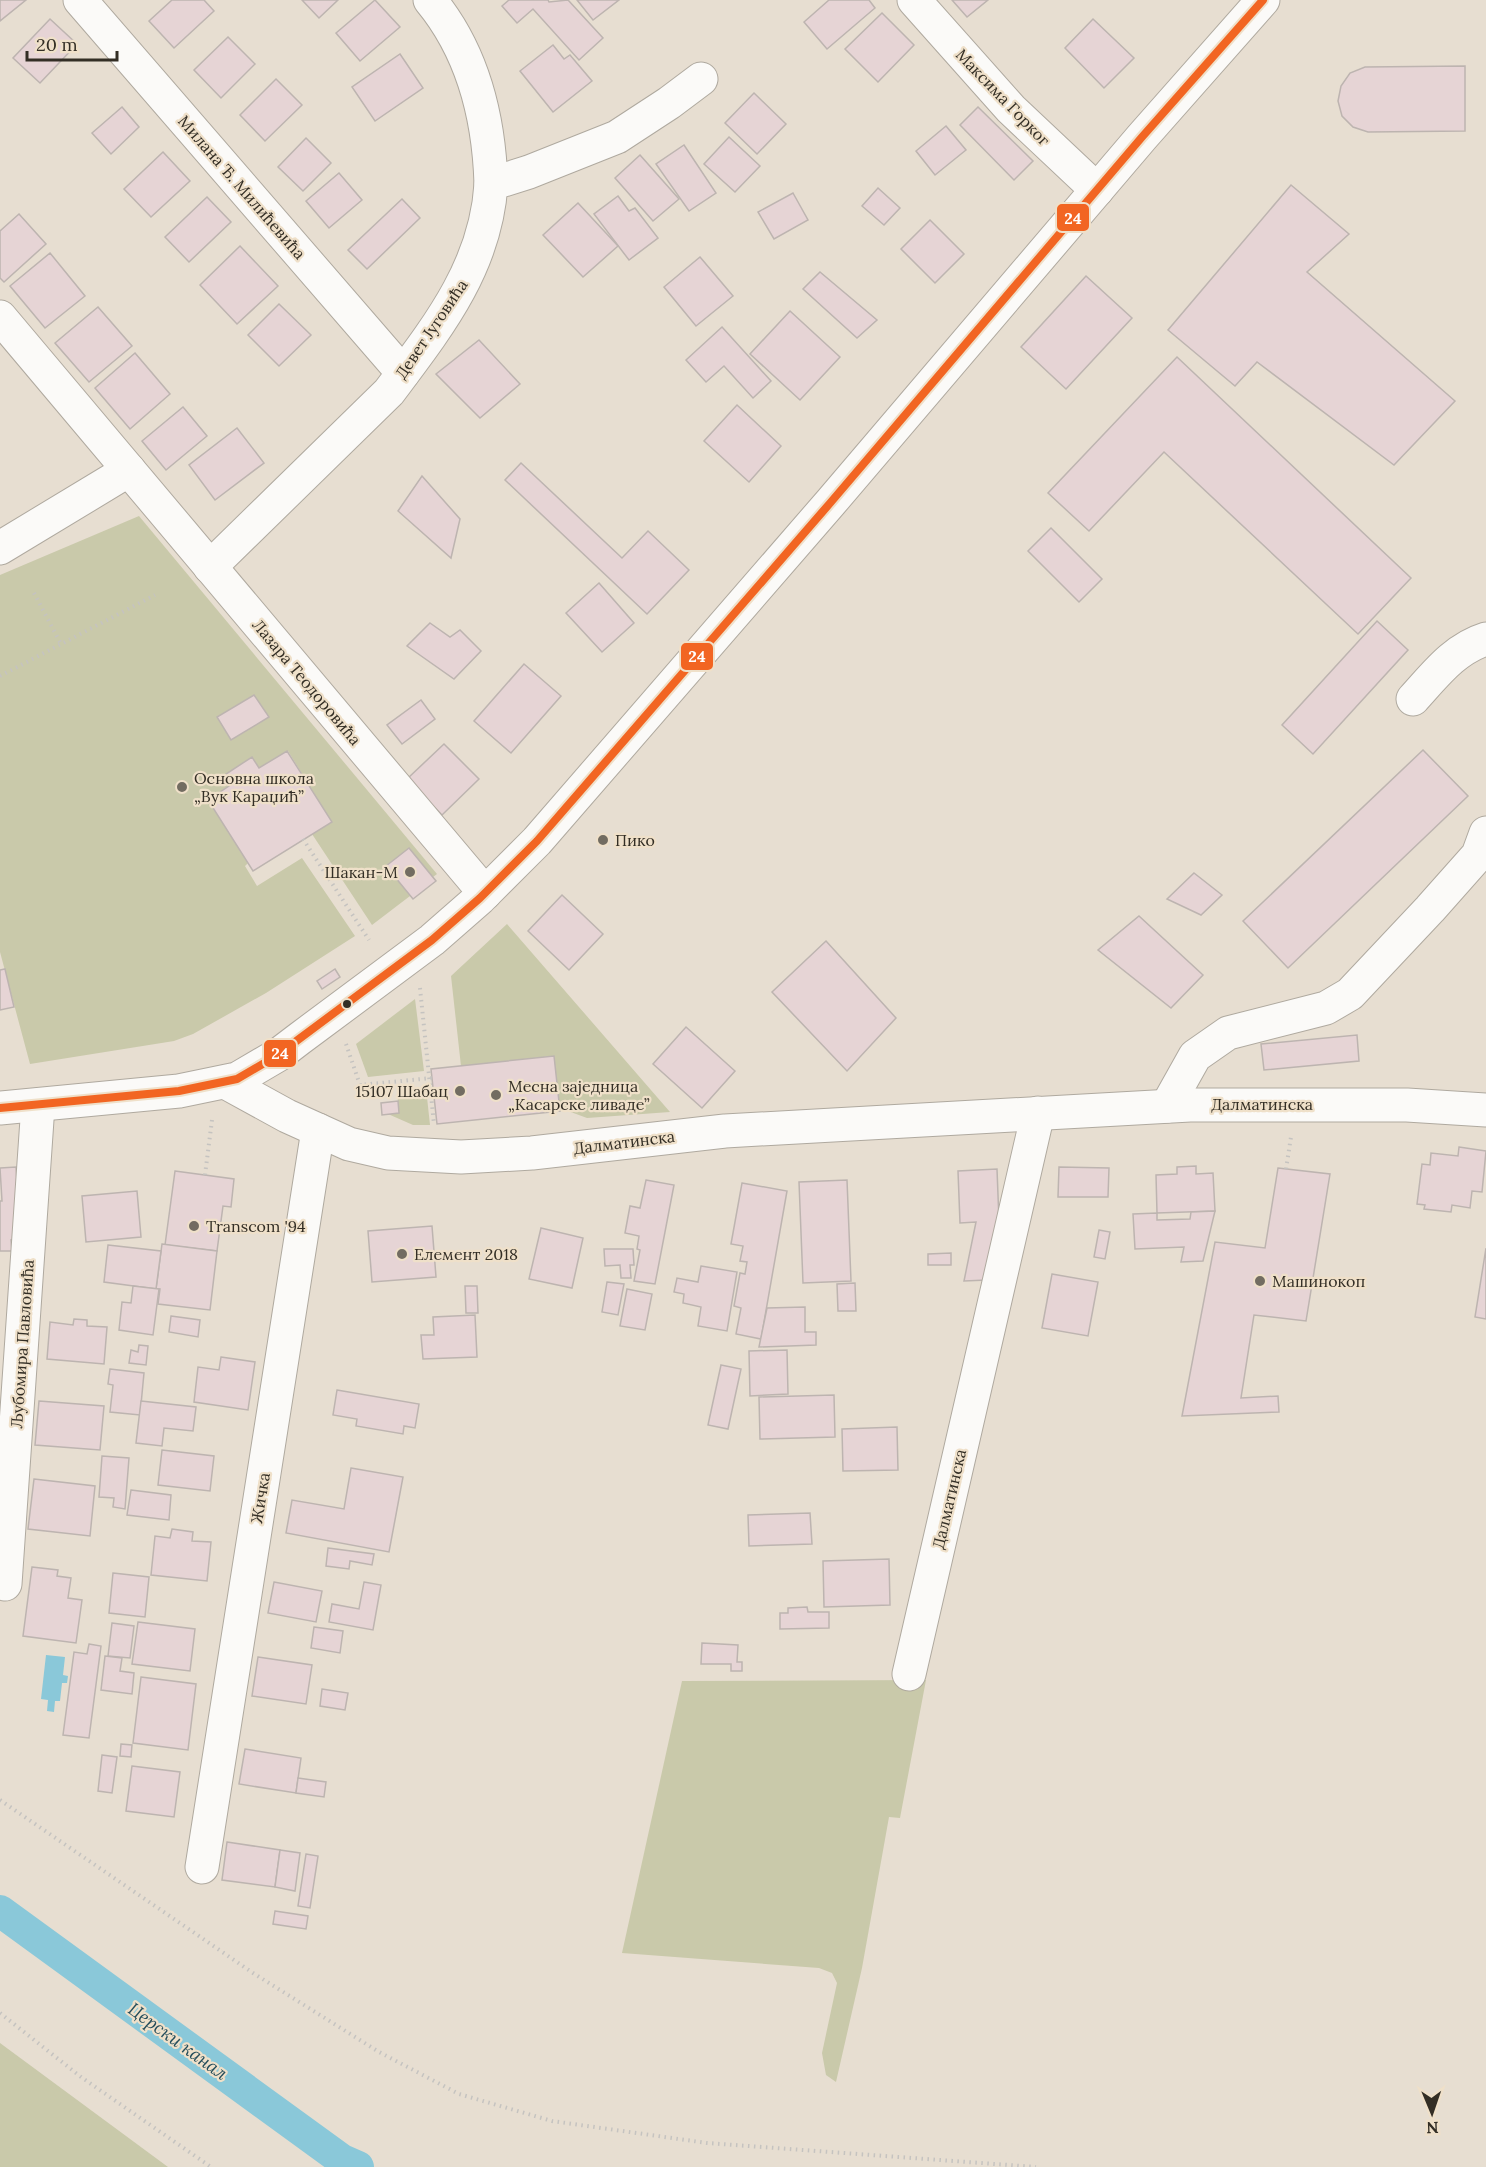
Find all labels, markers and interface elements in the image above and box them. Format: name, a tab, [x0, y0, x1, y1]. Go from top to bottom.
scale bar	[27, 24, 117, 62]
text: 20 m	[36, 33, 78, 56]
street label: Максима Горког	[952, 44, 1054, 150]
street label: Милана Ђ. Милићевића	[174, 111, 310, 263]
line badge: 24	[1056, 203, 1090, 232]
text: 24	[1064, 208, 1082, 228]
street label: Девет Југовића	[390, 275, 472, 383]
street label: Лазара Теодоровића	[248, 615, 366, 749]
line badge: 24	[680, 642, 714, 671]
text: 24	[688, 646, 706, 666]
place label: Основна школа „Вук Караџић”	[194, 768, 314, 806]
marker: Основна школа „Вук Караџић”	[175, 780, 189, 794]
place label: Пико	[615, 830, 655, 850]
marker: Пико	[596, 833, 610, 847]
place label: Шакан-М	[324, 862, 398, 882]
marker: Шакан-М	[403, 865, 417, 879]
unlabelled marker	[341, 998, 353, 1010]
line badge: 24	[263, 1039, 297, 1068]
text: 24	[271, 1043, 289, 1063]
place label: Месна заједница „Касарске ливаде”	[508, 1076, 650, 1114]
place label: 15107 Шабац	[355, 1081, 448, 1101]
marker: 15107 Шабац	[453, 1084, 467, 1098]
marker: Месна заједница „Касарске ливаде”	[489, 1088, 503, 1102]
street label: Далматинска	[1211, 1094, 1313, 1114]
street label: Далматинска	[572, 1126, 676, 1158]
place label: Transcom '94	[206, 1216, 306, 1236]
marker: Transcom '94	[187, 1219, 201, 1233]
place label: Елемент 2018	[414, 1244, 518, 1264]
marker: Елемент 2018	[395, 1247, 409, 1261]
street label: Љубомира Павловића	[6, 1259, 38, 1429]
place label: Машинокоп	[1272, 1271, 1365, 1291]
marker: Машинокоп	[1253, 1274, 1267, 1288]
street label: Далматинска	[928, 1447, 970, 1551]
street label: Жичка	[246, 1471, 274, 1525]
water label: Церски канал	[124, 1997, 233, 2085]
north arrow	[1402, 2083, 1462, 2143]
text: N	[1426, 2118, 1439, 2138]

